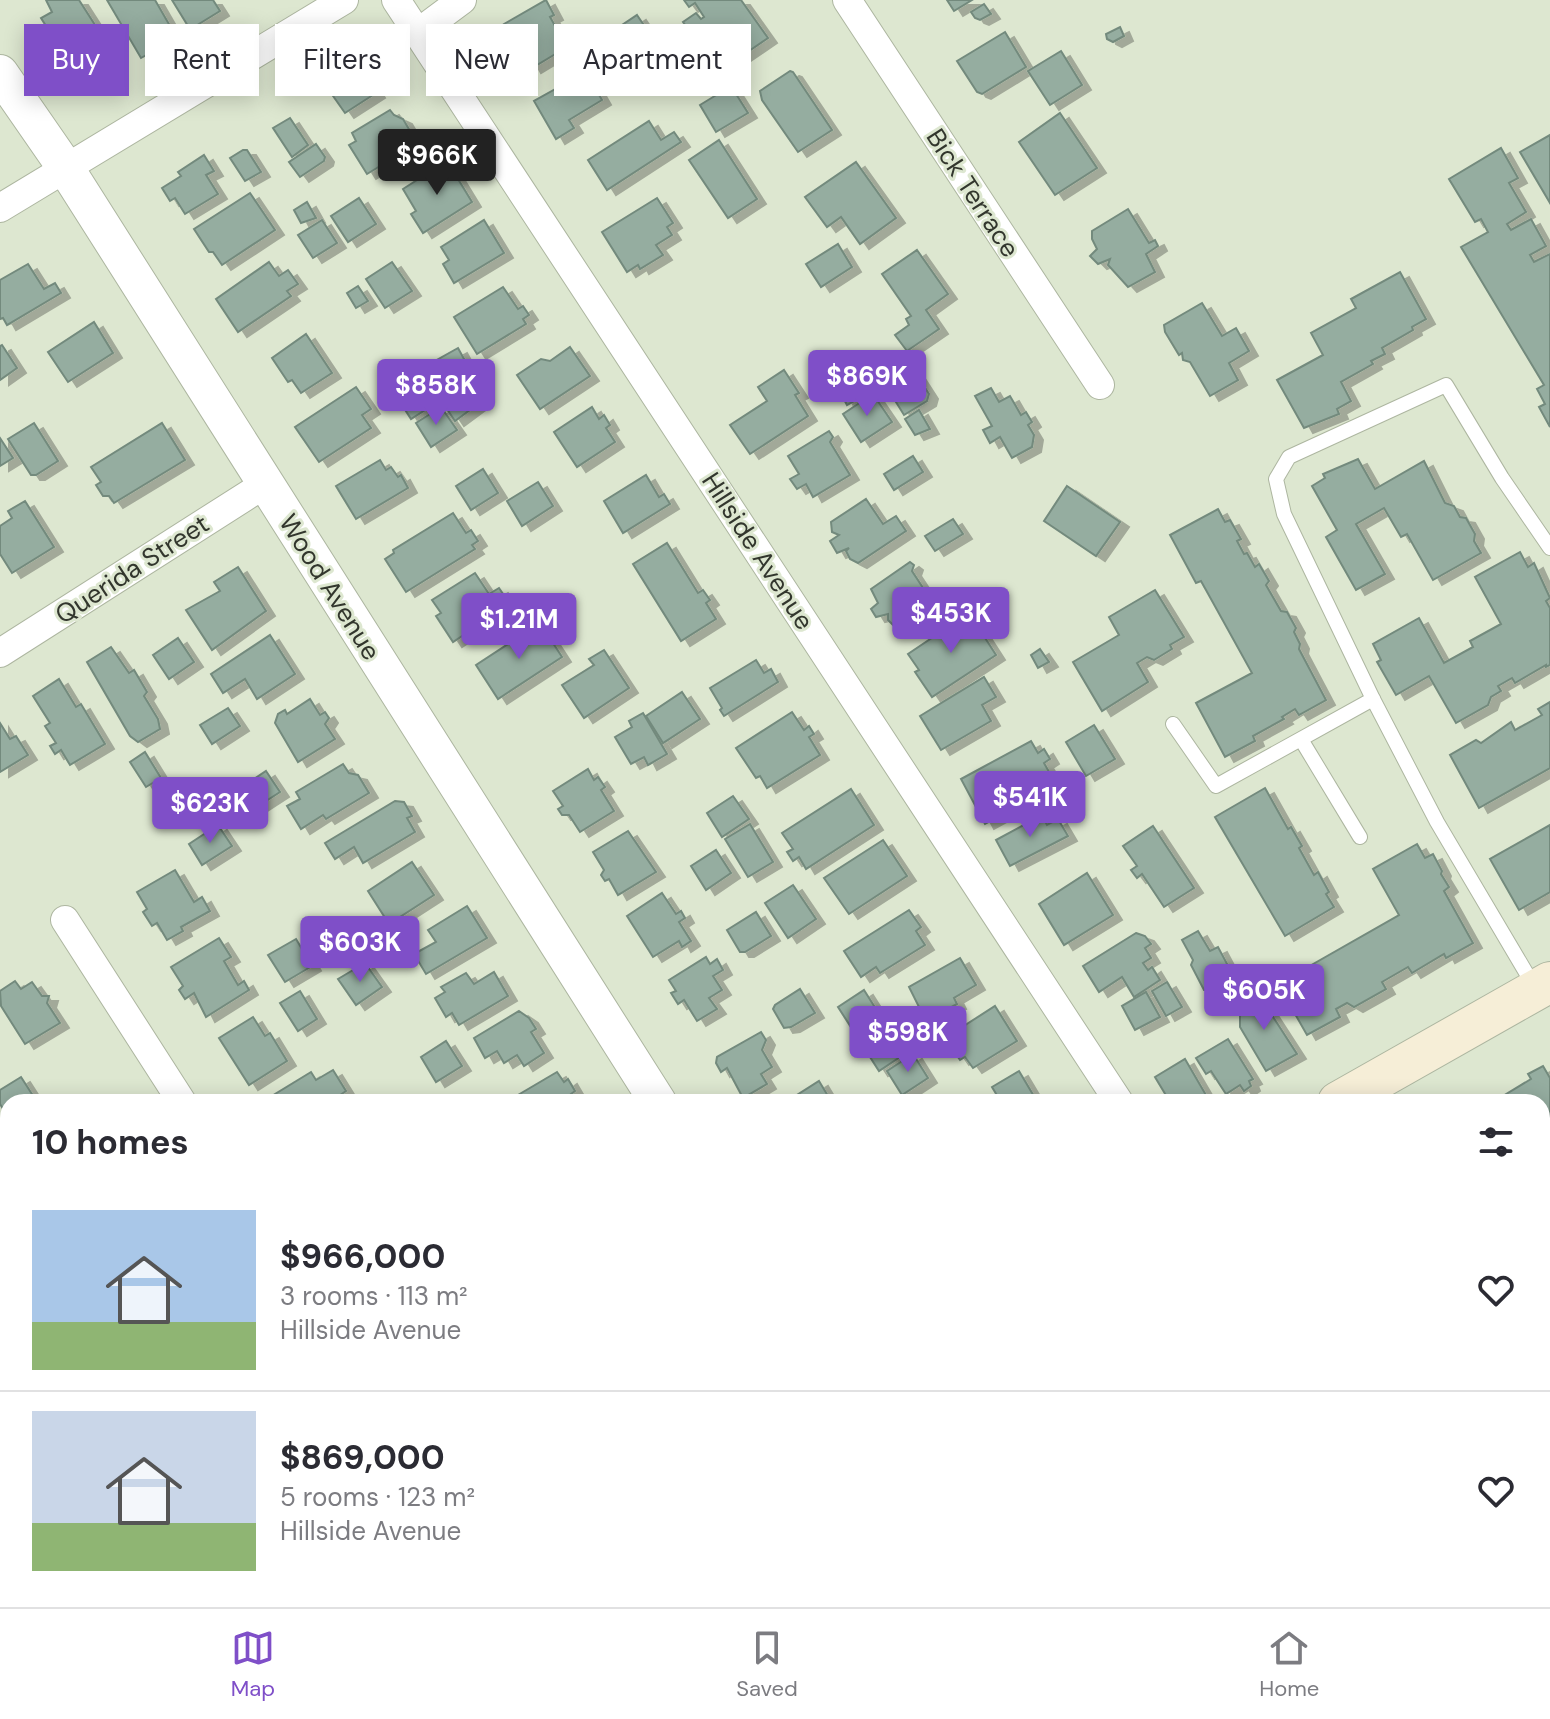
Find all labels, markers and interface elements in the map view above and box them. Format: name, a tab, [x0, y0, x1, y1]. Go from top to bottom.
chip: Buy	[24, 24, 129, 96]
chip: Rent	[145, 24, 259, 96]
chip: Filters	[275, 24, 410, 96]
chip: New	[426, 24, 538, 96]
chip: Apartment	[554, 24, 751, 96]
street label: Bick Terrace	[919, 122, 1027, 264]
pin: $966K	[381, 129, 493, 197]
text: $966K	[396, 138, 478, 172]
pin: $869K	[811, 350, 923, 418]
pin: $858K	[380, 359, 492, 427]
text: $869K	[826, 359, 908, 393]
text: $858K	[395, 368, 477, 402]
street label: Hillside Avenue	[694, 466, 822, 636]
street label: Querida Street	[49, 507, 215, 631]
street label: Wood Avenue	[272, 507, 388, 667]
pin: $453K	[895, 587, 1007, 655]
pin: $1.21M	[454, 593, 584, 661]
text: $453K	[910, 596, 992, 630]
text: $1.21M	[479, 602, 559, 636]
pin: $541K	[974, 771, 1086, 839]
pin: $623K	[154, 777, 266, 845]
text: $541K	[992, 780, 1068, 814]
text: $623K	[170, 786, 250, 820]
pin: $603K	[304, 916, 416, 984]
text: $603K	[318, 925, 402, 959]
pin: $605K	[1208, 964, 1320, 1032]
text: $605K	[1222, 973, 1306, 1007]
pin: $598K	[852, 1006, 964, 1074]
text: $598K	[867, 1015, 949, 1049]
text: 10 homes	[32, 1120, 189, 1165]
icon: filters	[1474, 1120, 1518, 1164]
text: $966,000	[280, 1234, 445, 1279]
icon: home	[96, 1242, 192, 1338]
icon: heart	[1474, 1268, 1518, 1312]
text: 3 rooms · 113 m²	[280, 1279, 468, 1313]
text: Hillside Avenue	[280, 1313, 461, 1347]
text: $869,000	[280, 1435, 445, 1480]
icon: home	[96, 1443, 192, 1539]
icon: heart	[1474, 1469, 1518, 1513]
text: 5 rooms · 123 m²	[280, 1480, 475, 1514]
text: Hillside Avenue	[280, 1514, 461, 1548]
tab: Map	[231, 1626, 275, 1703]
tab: Saved	[736, 1626, 798, 1703]
tab: Home	[1259, 1626, 1319, 1703]

